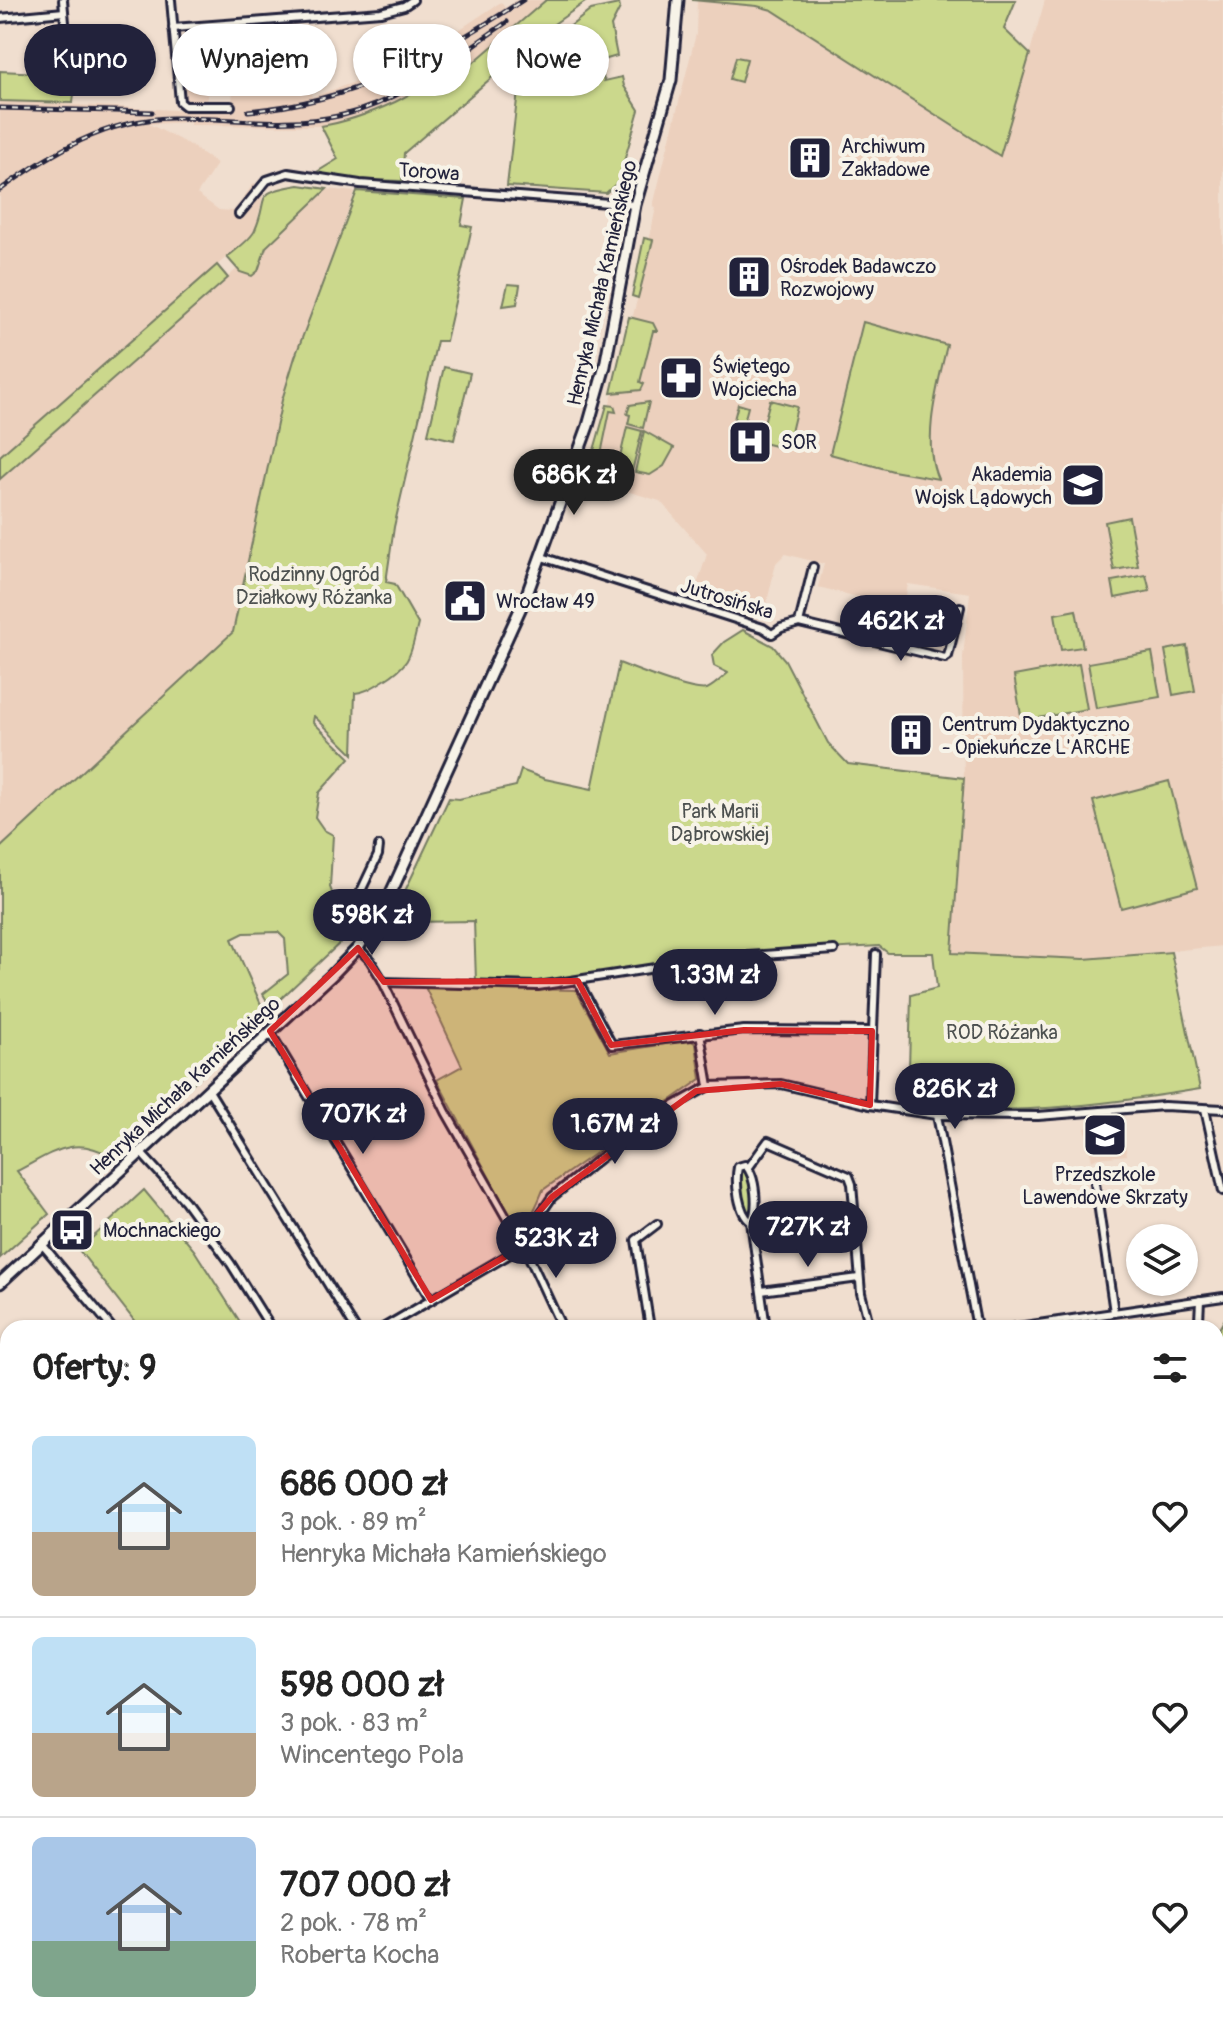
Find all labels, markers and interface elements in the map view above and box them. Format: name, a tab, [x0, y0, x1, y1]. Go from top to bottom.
chip: Kupno	[24, 24, 156, 96]
chip: Wynajem	[172, 24, 337, 96]
chip: Filtry	[353, 24, 471, 96]
chip: Nowe	[487, 24, 609, 96]
building icon: Archiwum Zakładowe	[786, 134, 834, 182]
place label: Archiwum Zakładowe	[841, 134, 930, 182]
street label: Torowa	[398, 157, 460, 187]
street label: Henryka Michała Kamieńskiego	[562, 158, 642, 408]
building icon: Ośrodek Badawczo Rozwojowy	[725, 253, 773, 301]
place label: Ośrodek Badawczo Rozwojowy	[780, 254, 936, 302]
pharmacy icon: Świętego Wojciecha	[657, 354, 705, 402]
place label: Świętego Wojciecha	[712, 354, 797, 402]
hospital icon: SOR	[726, 418, 774, 466]
place label: SOR	[781, 430, 817, 455]
pin: 686K zł	[500, 449, 648, 517]
text: 686K zł	[532, 459, 616, 491]
school or university icon: Akademia Wojsk Lądowych	[1059, 461, 1107, 509]
place label: Akademia Wojsk Lądowych	[915, 462, 1052, 510]
park label: Rodzinny Ogród Działkowy Różanka	[236, 562, 392, 610]
street label: Jutrosińska	[678, 573, 776, 625]
public building icon: Wrocław 49	[441, 577, 489, 625]
place label: Wrocław 49	[496, 589, 595, 614]
pin: 462K zł	[827, 595, 975, 663]
text: 462K zł	[858, 605, 944, 637]
building icon: Centrum Dydaktyczno - Opiekuńcze L'ARCHE	[887, 711, 935, 759]
place label: Centrum Dydaktyczno - Opiekuńcze L'ARCHE	[942, 712, 1130, 760]
park label: Park Marii Dąbrowskiej	[671, 799, 769, 847]
pin: 598K zł	[298, 889, 446, 957]
text: 598K zł	[331, 899, 413, 931]
pin: 1.33M zł	[632, 949, 798, 1017]
text: 1.33M zł	[670, 959, 760, 991]
street label: Henryka Michała Kamieńskiego	[85, 991, 286, 1181]
park label: ROD Różanka	[946, 1020, 1058, 1045]
pin: 826K zł	[881, 1063, 1029, 1131]
text: 826K zł	[913, 1073, 997, 1105]
pin: 707K zł	[289, 1088, 437, 1156]
text: 707K zł	[320, 1098, 406, 1130]
pin: 1.67M zł	[532, 1098, 698, 1166]
text: 1.67M zł	[571, 1108, 659, 1140]
school or university icon: Przedszkole Lawendowe Skrzaty	[1081, 1111, 1129, 1159]
place label: Przedszkole Lawendowe Skrzaty	[1022, 1162, 1188, 1210]
pin: 727K zł	[734, 1201, 882, 1269]
bus stop icon: Mochnackiego	[48, 1206, 96, 1254]
text: 727K zł	[766, 1211, 850, 1243]
pin: 523K zł	[482, 1212, 630, 1280]
place label: Mochnackiego	[103, 1218, 221, 1243]
text: 523K zł	[514, 1222, 598, 1254]
map controls	[1126, 1224, 1198, 1296]
button: layers	[1126, 1224, 1198, 1296]
icon: filters	[1148, 1346, 1192, 1390]
text: Oferty: 9	[32, 1347, 156, 1390]
text: 686 000 zł	[280, 1463, 447, 1506]
icon: home	[96, 1468, 192, 1564]
icon: heart	[1148, 1494, 1192, 1538]
text: 3 pok. · 89 m²	[280, 1506, 427, 1538]
text: Henryka Michała Kamieńskiego	[280, 1538, 607, 1570]
text: 598 000 zł	[280, 1664, 444, 1707]
icon: home	[96, 1669, 192, 1765]
icon: heart	[1148, 1695, 1192, 1739]
text: 3 pok. · 83 m²	[280, 1707, 428, 1739]
text: Wincentego Pola	[280, 1739, 464, 1771]
text: 707 000 zł	[280, 1864, 450, 1907]
icon: home	[96, 1869, 192, 1965]
icon: heart	[1148, 1895, 1192, 1939]
text: 2 pok. · 78 m²	[280, 1907, 427, 1939]
text: Roberta Kocha	[280, 1939, 439, 1971]

